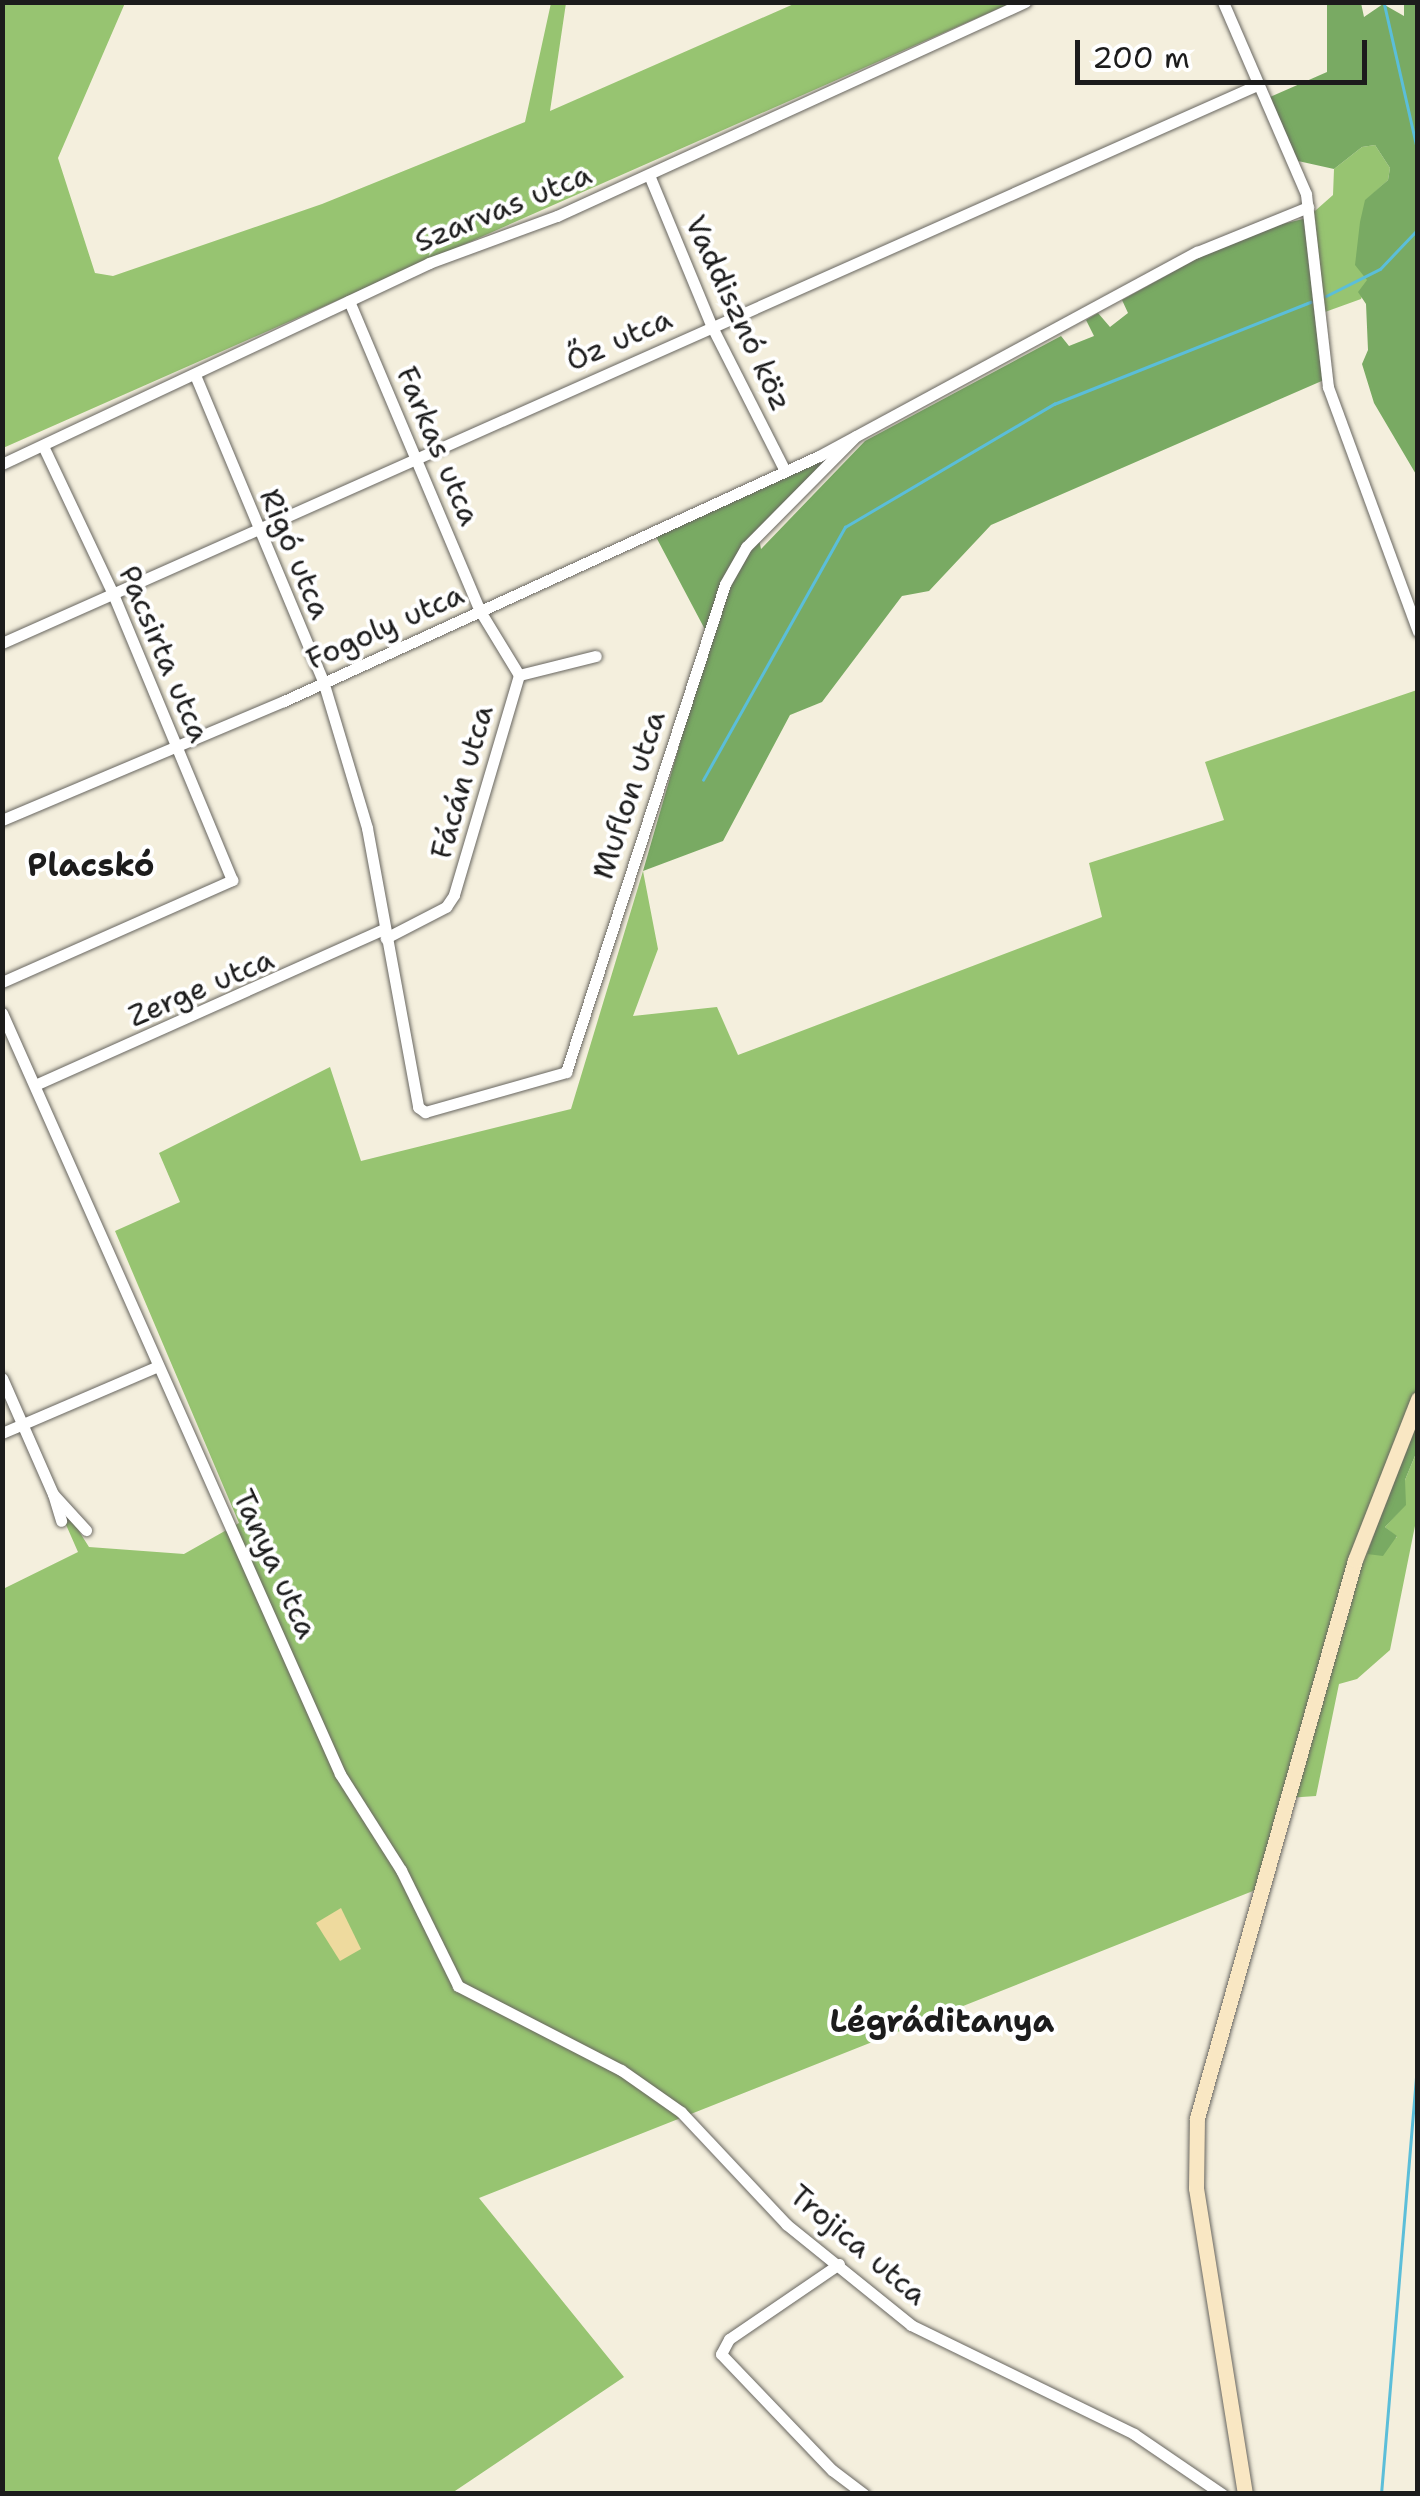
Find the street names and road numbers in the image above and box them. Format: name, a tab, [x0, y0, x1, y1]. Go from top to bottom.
street label: Szarvas utca	[409, 156, 597, 260]
street label: Vaddisznó köz	[677, 210, 799, 416]
street label: Őz utca	[561, 301, 677, 379]
street label: Farkas utca	[388, 361, 488, 531]
street label: Rigó utca	[252, 484, 338, 624]
street label: Pacsirta utca	[111, 560, 217, 748]
street label: Fogoly utca	[301, 576, 469, 678]
street label: Fácán utca	[423, 701, 501, 863]
street label: Muflon utca	[585, 706, 673, 884]
street label: Zerge utca	[123, 941, 279, 1035]
street label: Tanya utca	[225, 1484, 325, 1644]
street label: Trojica utca	[782, 2177, 934, 2313]

